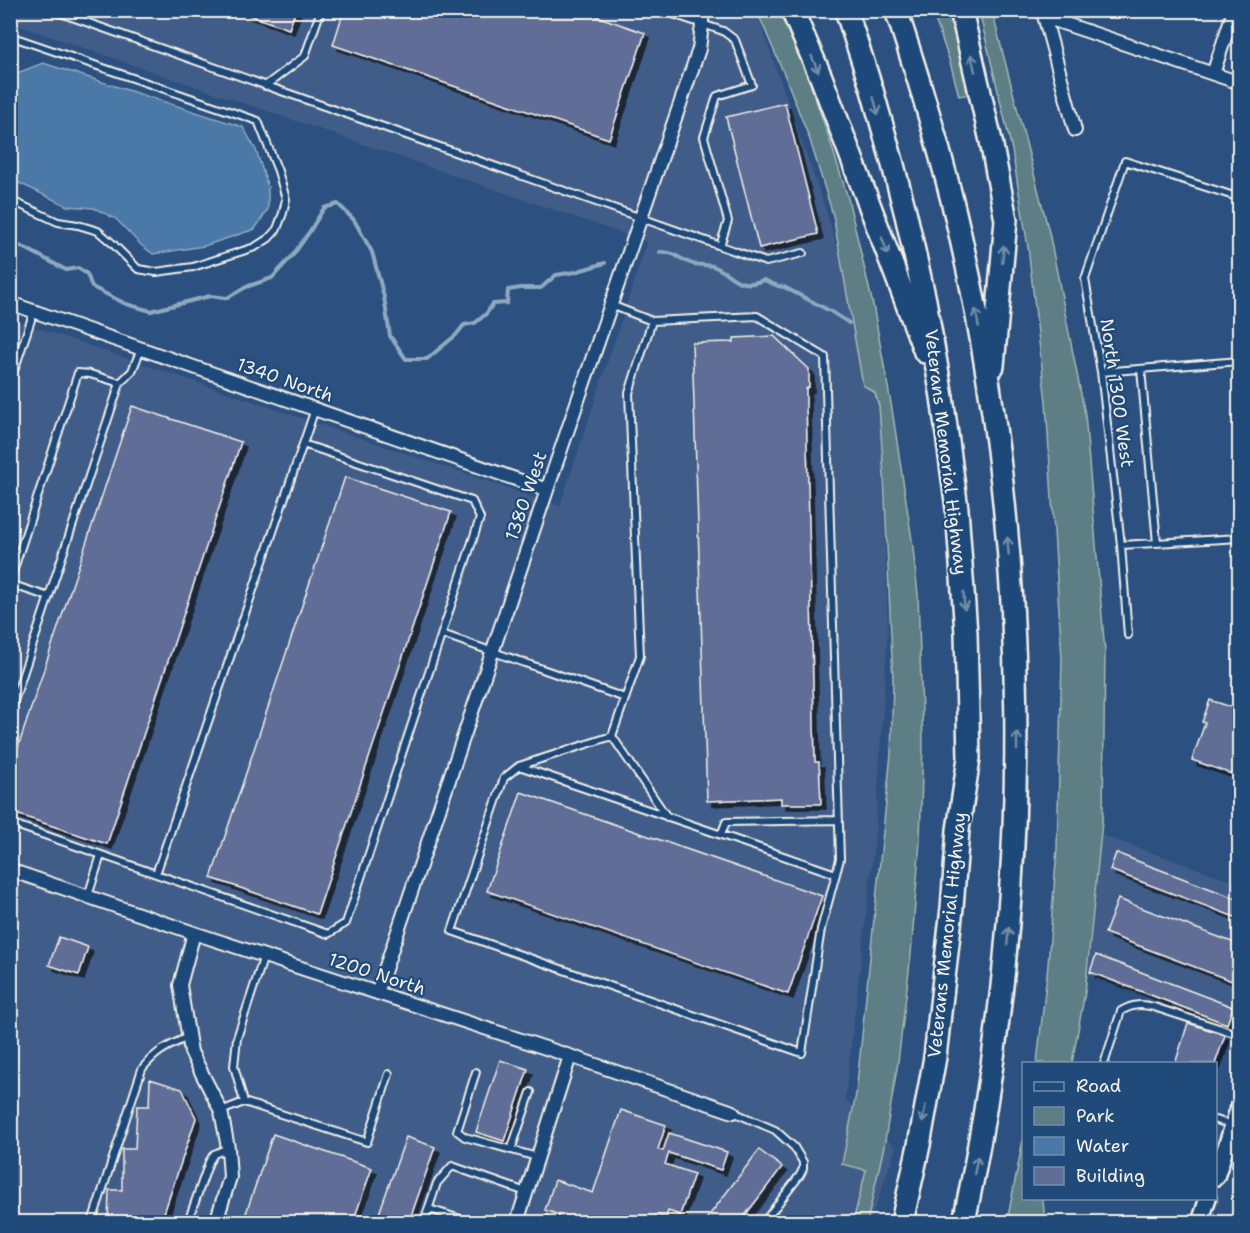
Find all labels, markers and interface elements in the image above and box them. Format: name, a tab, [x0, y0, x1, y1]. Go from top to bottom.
one-way arrow	[967, 54, 978, 73]
one-way arrow	[810, 55, 821, 73]
one-way arrow	[871, 96, 882, 115]
one-way arrow	[880, 237, 891, 255]
one-way arrow	[998, 245, 1009, 265]
one-way arrow	[971, 308, 982, 328]
street label: North 1300 West	[1095, 317, 1139, 469]
street label: Veterans Memorial Highway	[919, 328, 973, 576]
street label: 1340 North	[233, 352, 337, 408]
street label: 1380 West	[500, 448, 552, 544]
one-way arrow	[1003, 537, 1014, 557]
one-way arrow	[959, 591, 970, 611]
one-way arrow	[1011, 731, 1023, 751]
street label: Veterans Memorial Highway	[922, 811, 972, 1059]
one-way arrow	[1003, 926, 1014, 946]
street label: 1200 North	[325, 947, 429, 1001]
legend	[1022, 1062, 1217, 1200]
text: Road	[1076, 1074, 1121, 1098]
one-way arrow	[918, 1104, 929, 1123]
text: Park	[1076, 1104, 1115, 1128]
text: Water	[1076, 1134, 1129, 1158]
one-way arrow	[971, 1156, 982, 1176]
text: Building	[1076, 1164, 1145, 1188]

